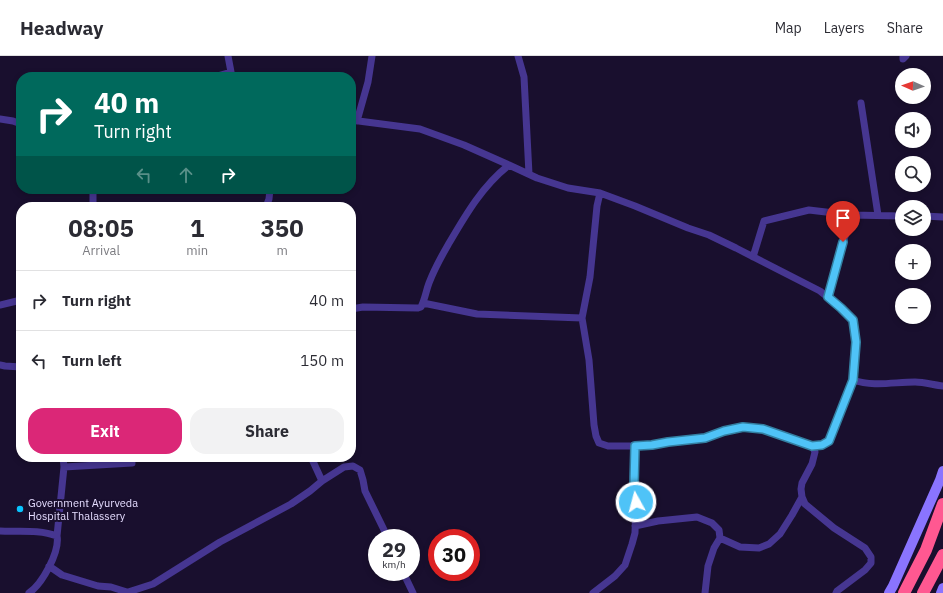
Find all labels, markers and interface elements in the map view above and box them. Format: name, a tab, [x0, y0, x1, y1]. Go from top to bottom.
text: Headway	[20, 16, 103, 40]
text: Map	[775, 19, 802, 37]
text: Layers	[824, 19, 865, 37]
text: Share	[887, 19, 923, 37]
north arrow	[895, 68, 931, 104]
map controls	[895, 68, 931, 324]
text: 40 m	[94, 84, 159, 121]
icon: right	[28, 88, 80, 140]
button: sound	[895, 112, 931, 148]
text: Turn right	[94, 120, 172, 143]
button: search	[895, 156, 931, 192]
icon: left	[133, 164, 155, 186]
icon: ahead	[175, 164, 197, 186]
icon: right	[217, 164, 239, 186]
button: layers	[895, 200, 931, 236]
pin	[826, 201, 860, 242]
icon: arrive	[832, 207, 854, 229]
text: 08:05	[68, 212, 134, 244]
text: 1	[190, 212, 204, 244]
text: 350	[260, 212, 304, 244]
text: Arrival	[82, 242, 120, 259]
text: min	[186, 242, 208, 259]
text: m	[276, 242, 288, 259]
button: +	[895, 244, 931, 280]
button: −	[895, 288, 931, 324]
icon: right	[28, 290, 50, 312]
text: Turn right	[62, 291, 131, 310]
text: 40 m	[309, 291, 344, 310]
icon: left	[28, 350, 50, 372]
text: Turn left	[62, 351, 122, 370]
text: 150 m	[300, 351, 344, 370]
button: Exit	[28, 408, 182, 454]
button: Share	[190, 408, 344, 454]
position arrow	[615, 481, 657, 523]
place label: Government Ayurveda Hospital Thalassery	[28, 496, 138, 523]
marker: Government Ayurveda Hospital Thalassery	[15, 504, 25, 514]
speed limit sign: 30	[428, 529, 480, 581]
text: 29	[382, 536, 406, 563]
text: km/h	[382, 558, 406, 571]

